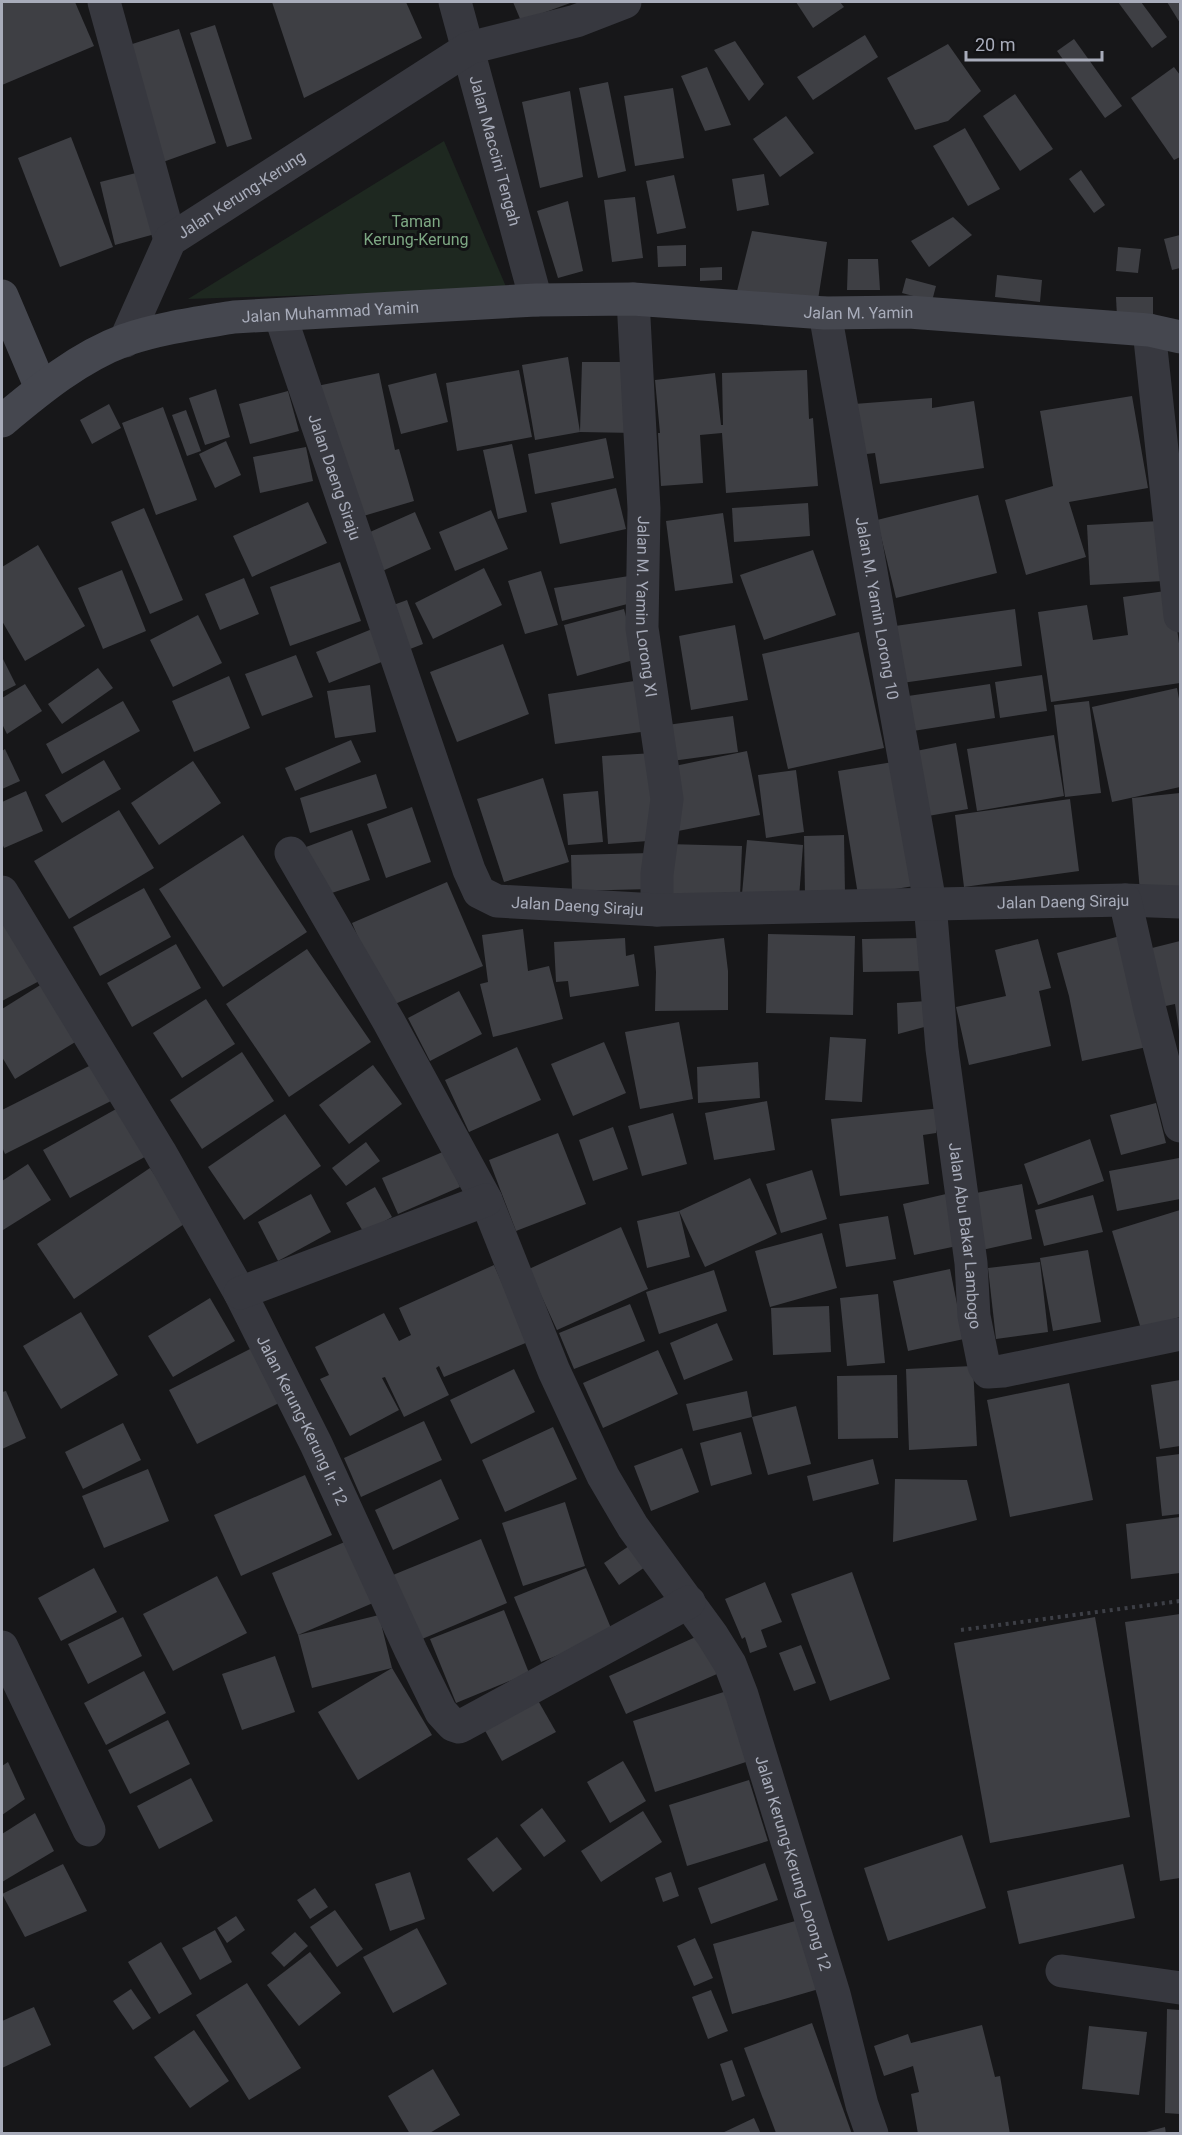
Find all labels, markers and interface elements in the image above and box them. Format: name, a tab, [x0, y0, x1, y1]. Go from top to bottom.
scale bar	[966, 24, 1102, 62]
text: 20 m	[975, 34, 1015, 55]
street label: Jalan Maccini Tengah	[465, 73, 524, 228]
street label: Jalan Kerung-Kerung	[174, 147, 309, 243]
park label: Taman Kerung-Kerung	[363, 212, 469, 249]
street label: Jalan Muhammad Yamin	[241, 298, 419, 327]
street label: Jalan M. Yamin	[803, 302, 913, 323]
street label: Jalan Daeng Siraju	[304, 411, 365, 543]
street label: Jalan M. Yamin Lorong 10	[851, 515, 903, 701]
street label: Jalan M. Yamin Lorong XI	[632, 516, 661, 698]
street label: Jalan Daeng Siraju	[997, 891, 1129, 913]
street label: Jalan Daeng Siraju	[511, 893, 644, 919]
street label: Jalan Abu Bakar Lambogo	[945, 1141, 985, 1331]
street label: Jalan Kerung-Kerung lr. 12	[253, 1332, 352, 1508]
street label: Jalan Kerung-Kerung Lorong 12	[751, 1753, 835, 1973]

